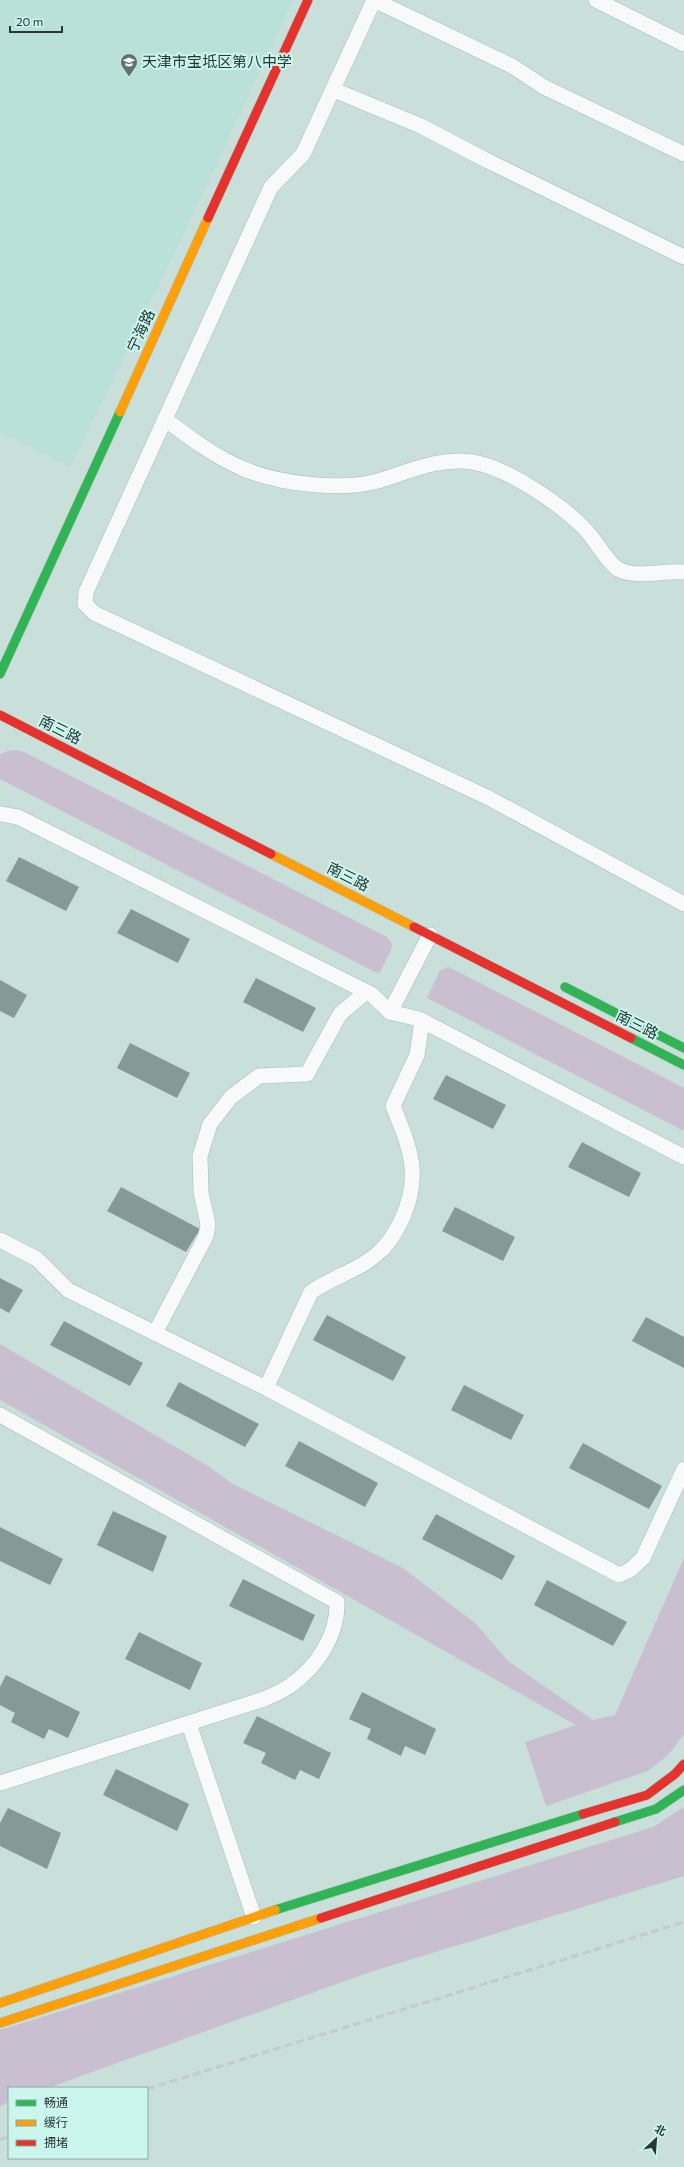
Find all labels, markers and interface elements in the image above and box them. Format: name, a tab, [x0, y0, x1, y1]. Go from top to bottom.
scale bar	[10, 8, 62, 34]
text: 20 m	[16, 14, 43, 28]
school or university icon: 天津市宝坻区第八中学	[119, 52, 139, 77]
place label: 天津市宝坻区第八中学	[142, 52, 292, 70]
street label: 宁海路	[122, 306, 158, 355]
street label: 南三路	[36, 711, 85, 747]
street label: 南三路	[324, 858, 373, 894]
street label: 南三路	[613, 1006, 662, 1042]
legend	[8, 2087, 148, 2159]
text: 畅通	[44, 2095, 68, 2109]
text: 缓行	[44, 2115, 68, 2129]
north arrow	[636, 2119, 676, 2159]
text: 北	[653, 2121, 668, 2138]
text: 拥堵	[44, 2135, 68, 2149]

